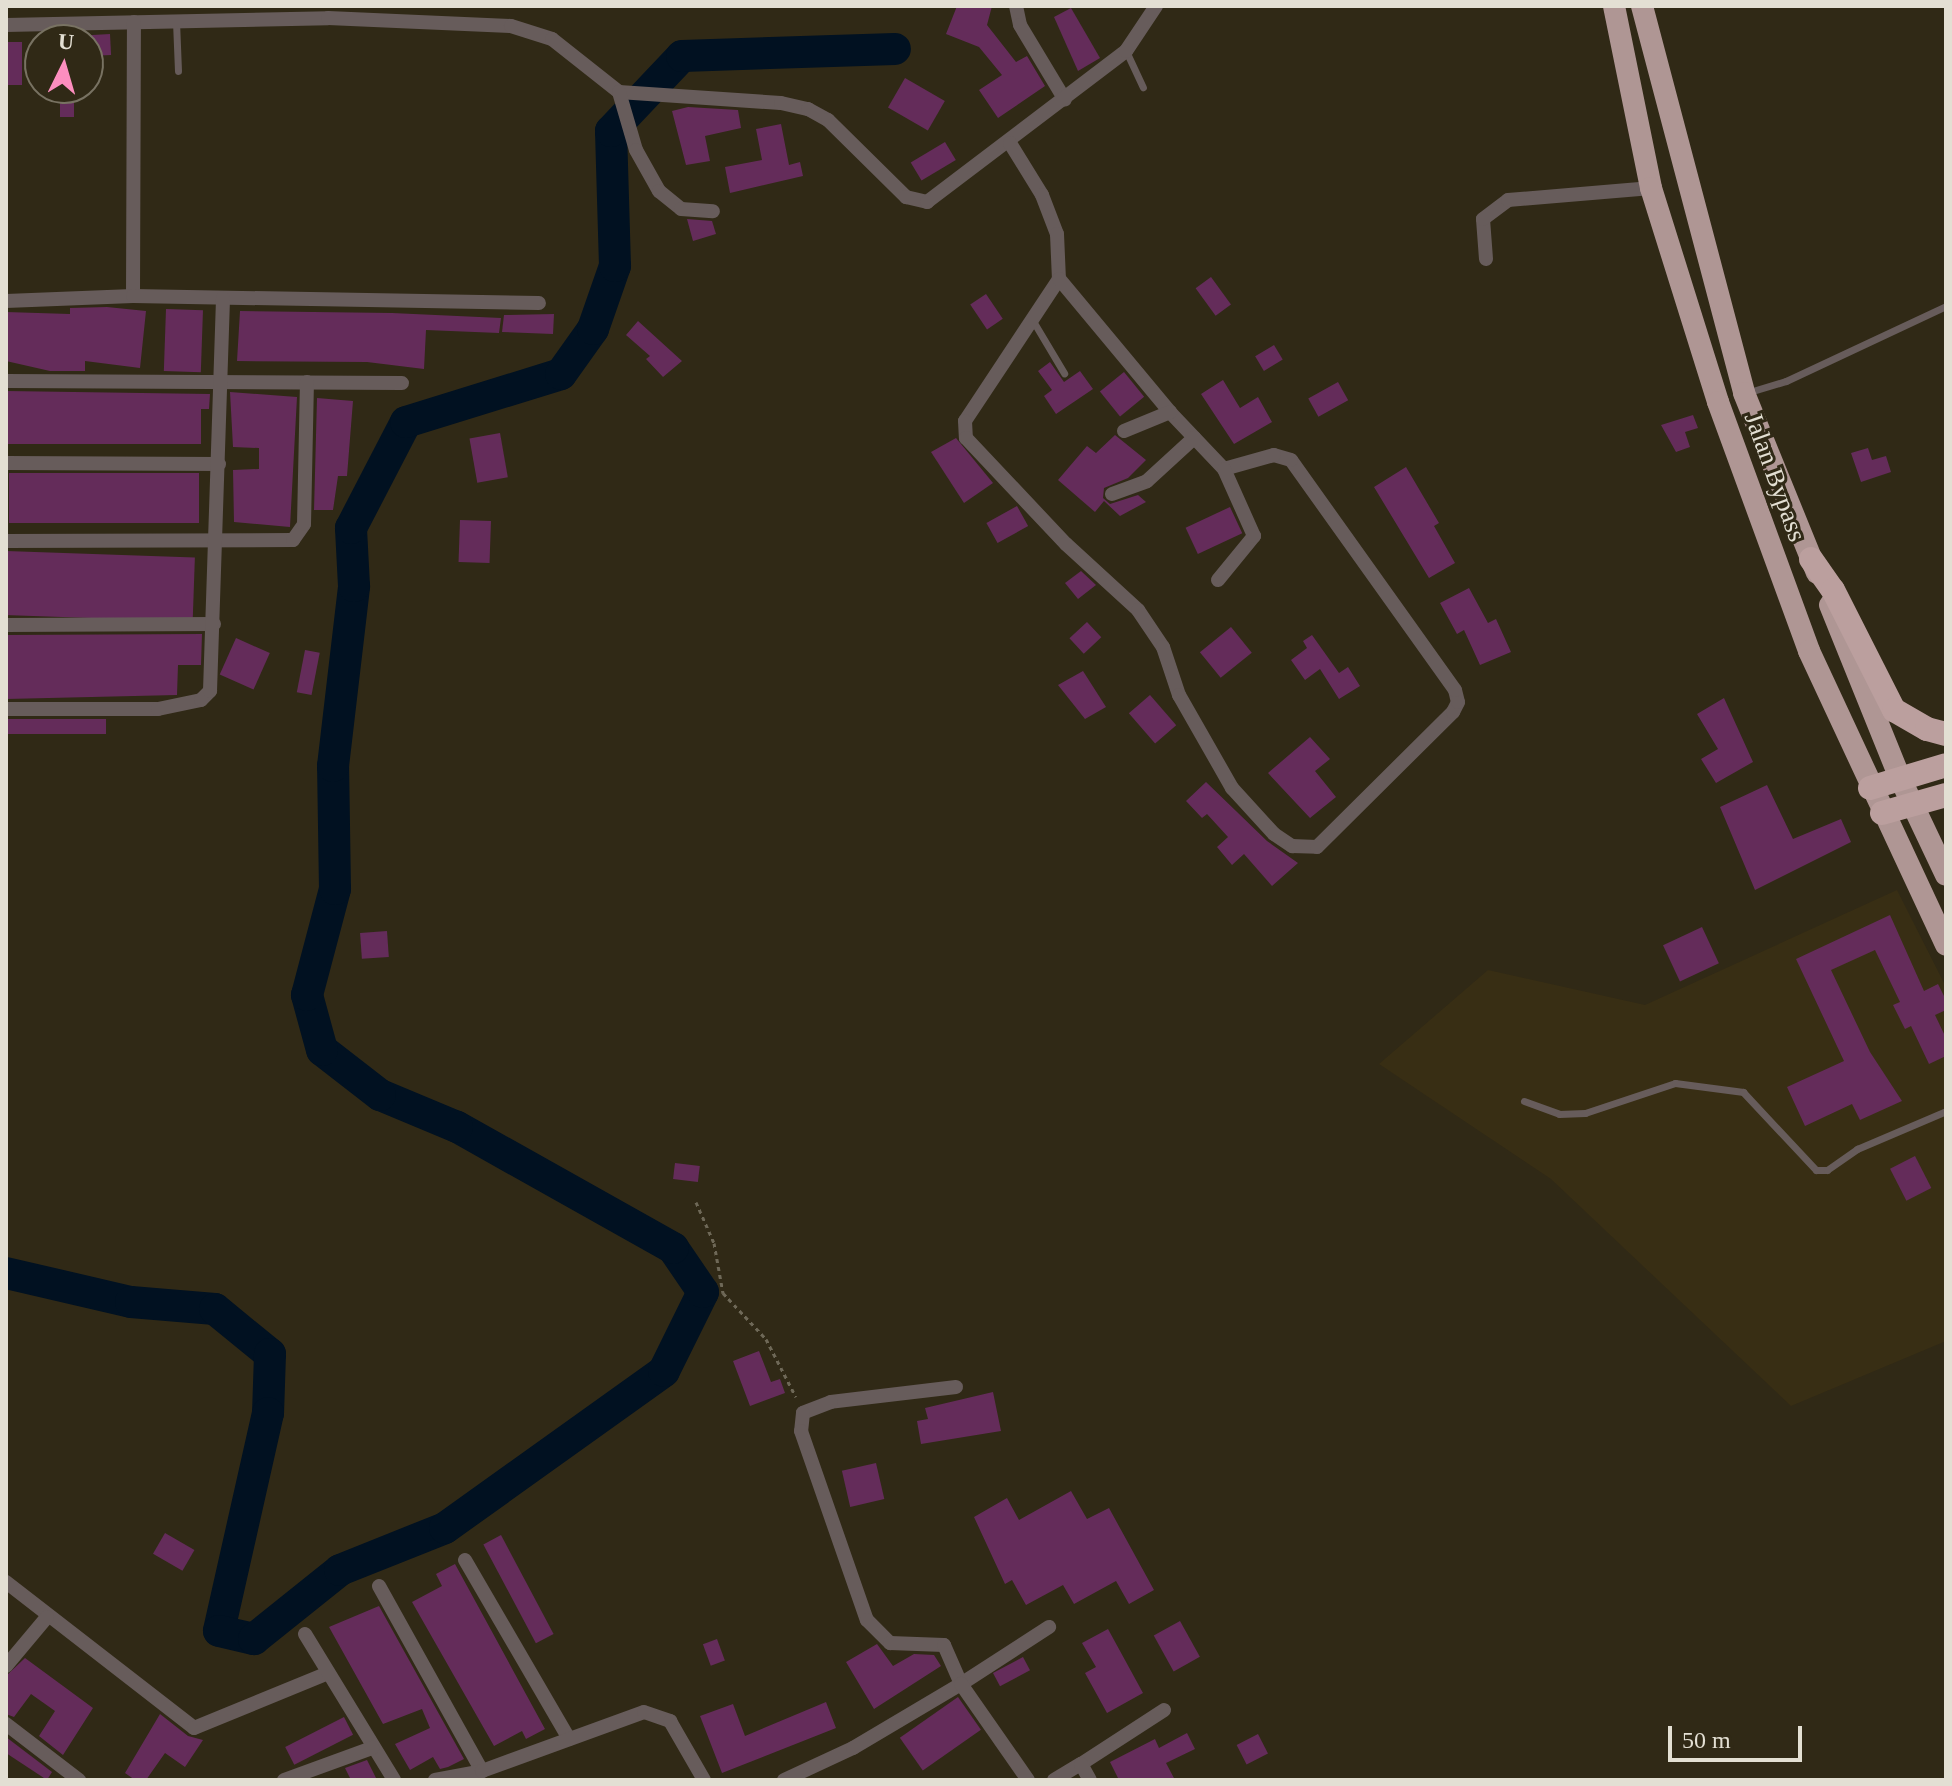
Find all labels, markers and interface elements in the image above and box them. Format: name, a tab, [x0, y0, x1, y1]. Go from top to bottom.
north arrow	[24, 24, 104, 104]
text: U	[57, 28, 75, 55]
street label: Jalan Bypass	[1737, 408, 1813, 546]
scale bar	[1672, 1710, 1806, 1760]
text: 50 m	[1682, 1727, 1731, 1753]

